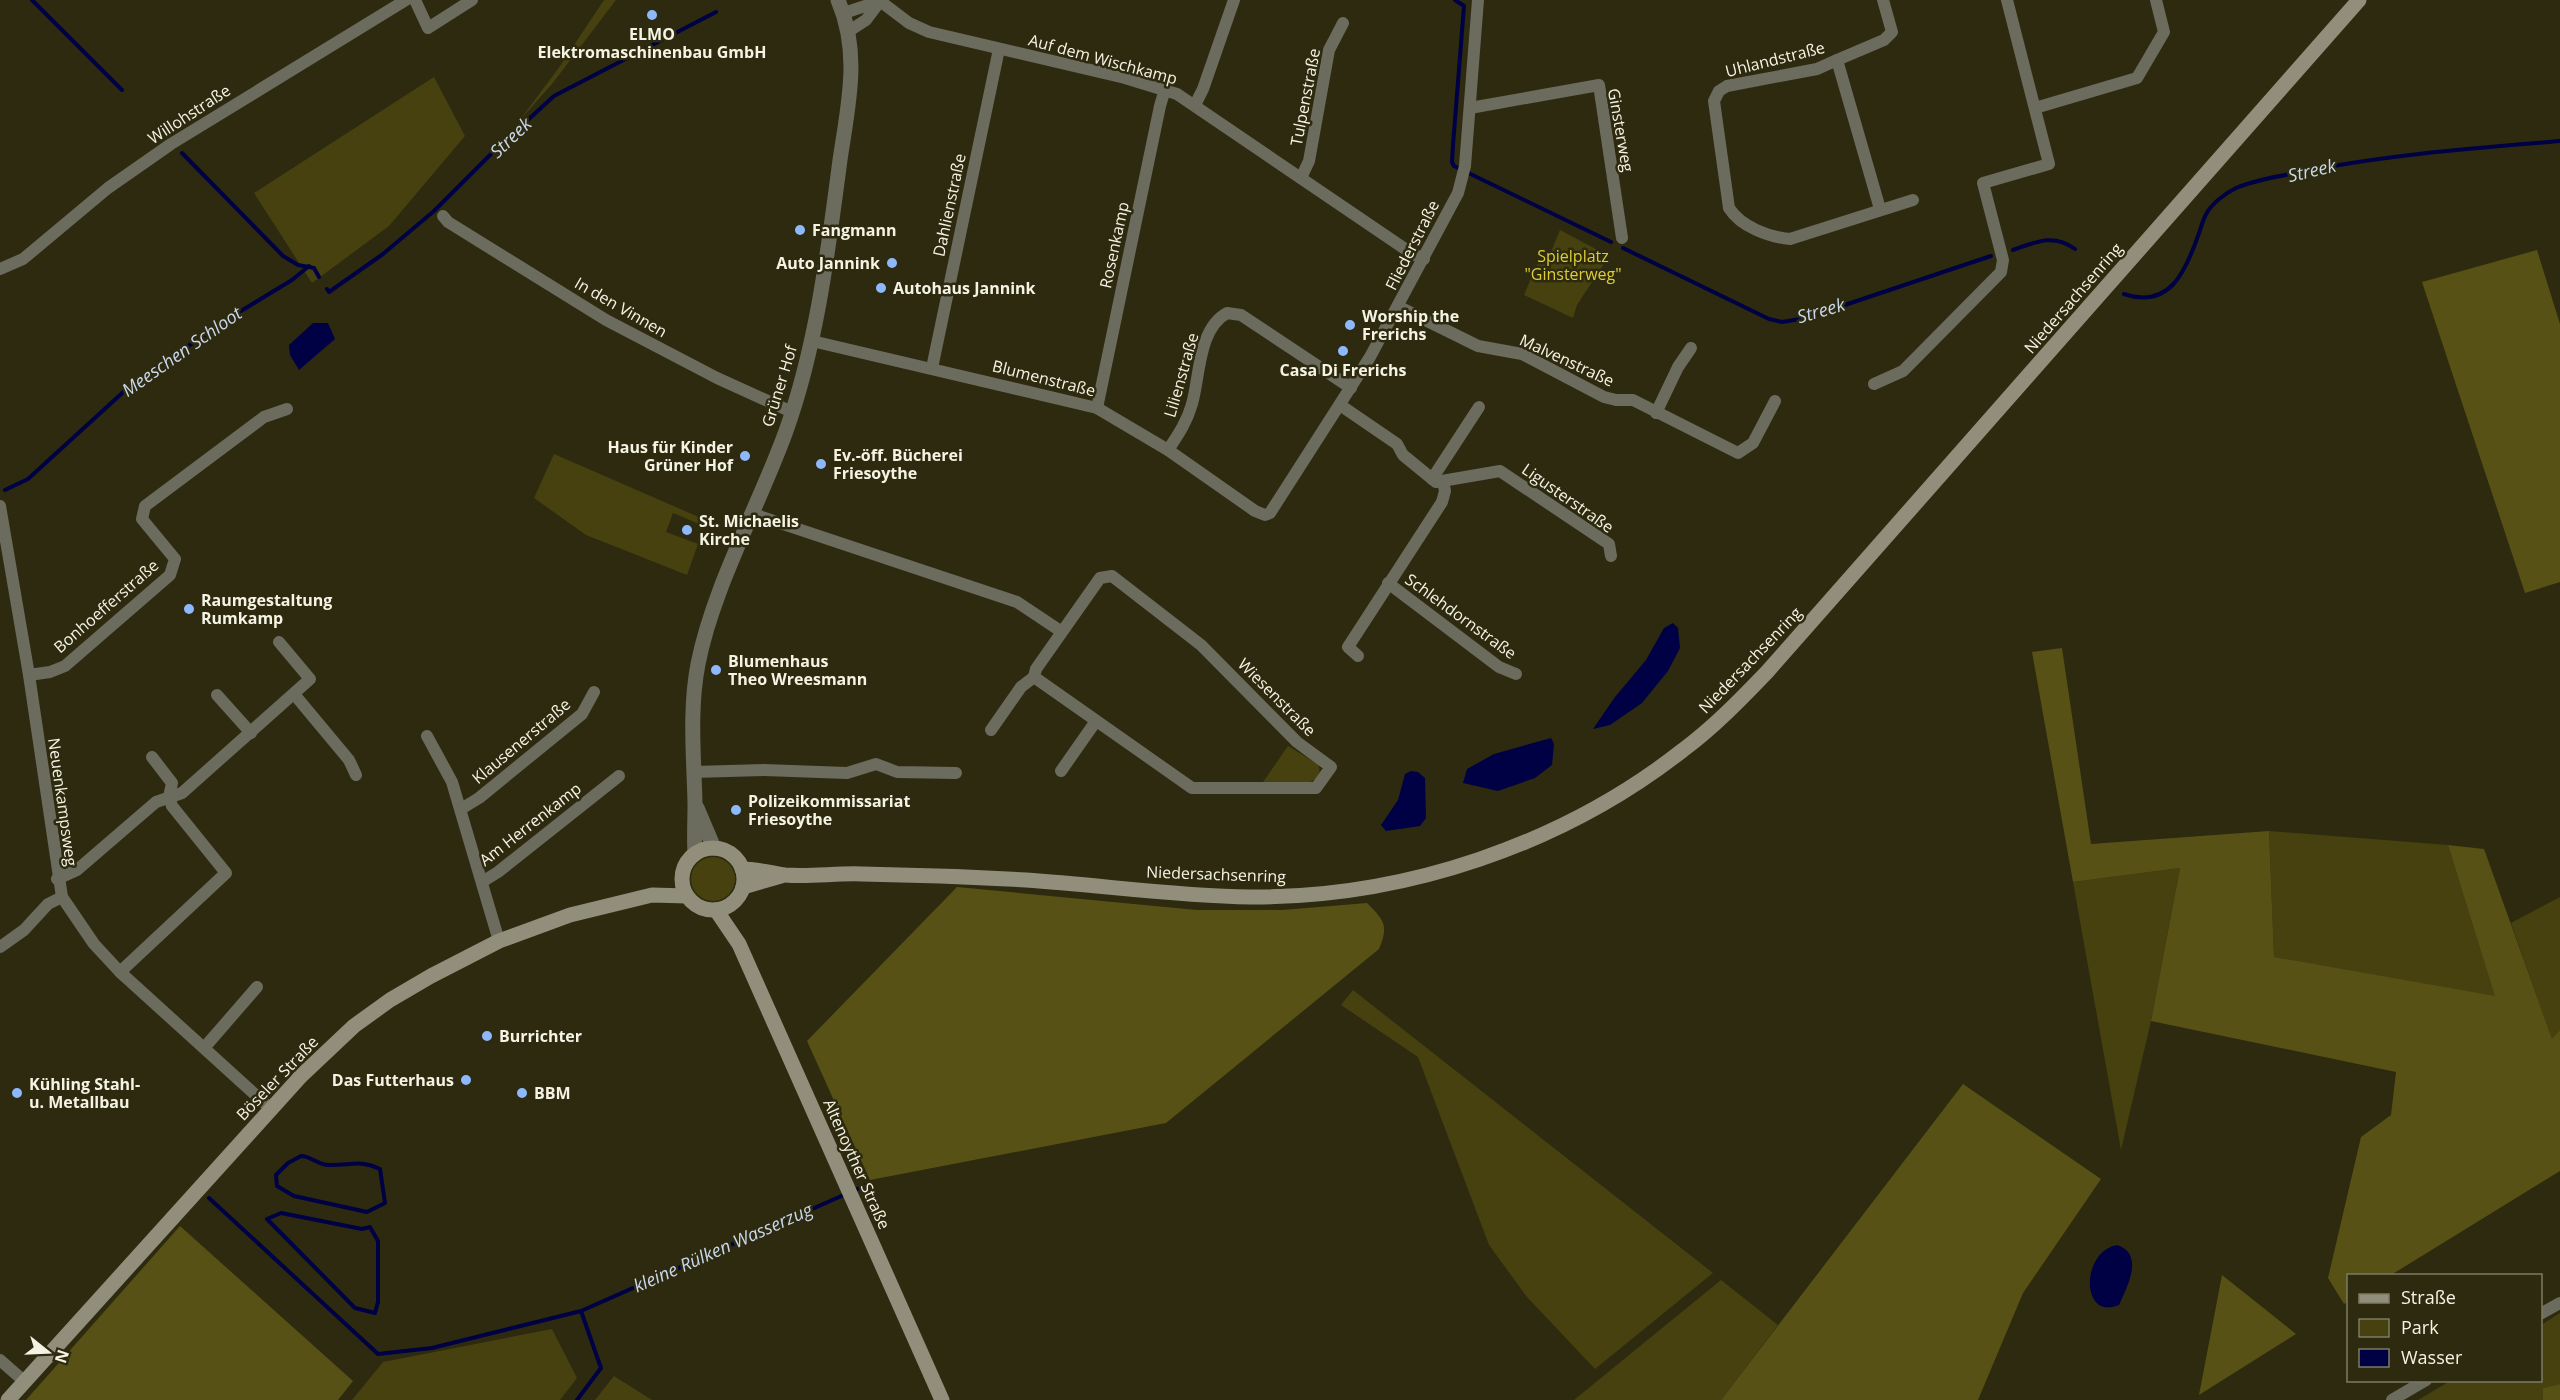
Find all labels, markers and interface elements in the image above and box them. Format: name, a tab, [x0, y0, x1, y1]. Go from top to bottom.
marker: ELMO Elektromaschinenbau GmbH	[645, 8, 659, 22]
place label: ELMO Elektromaschinenbau GmbH	[538, 23, 766, 63]
street label: Auf dem Wischkamp	[1026, 29, 1180, 89]
street label: Uhlandstraße	[1723, 36, 1827, 82]
street label: Tulpenstraße	[1285, 46, 1325, 148]
street label: Willohstraße	[144, 79, 234, 149]
street label: Ginsterweg	[1603, 87, 1639, 174]
water label: Streek	[484, 111, 537, 163]
street label: Dahlienstraße	[927, 151, 971, 259]
water label: Streek	[2285, 153, 2339, 187]
street label: Fliederstraße	[1380, 196, 1444, 294]
street label: Rosenkamp	[1094, 200, 1134, 290]
place label: Fangmann	[812, 219, 896, 241]
marker: Fangmann	[793, 223, 807, 237]
street label: Niedersachsenring	[2019, 238, 2127, 358]
park label: Spielplatz "Ginsterweg"	[1524, 245, 1622, 285]
place label: Auto Jannink	[776, 252, 880, 274]
marker: Auto Jannink	[885, 256, 899, 270]
street label: In den Vinnen	[571, 272, 671, 342]
place label: Autohaus Jannink	[893, 277, 1036, 299]
marker: Autohaus Jannink	[874, 281, 888, 295]
water label: Streek	[1794, 291, 1849, 328]
water label: Meeschen Schloot	[117, 300, 247, 402]
place label: Worship the Frerichs	[1362, 305, 1459, 345]
marker: Worship the Frerichs	[1343, 318, 1357, 332]
street label: Malvenstraße	[1516, 329, 1618, 391]
street label: Lilienstraße	[1158, 330, 1204, 420]
street label: Grüner Hof	[756, 341, 802, 430]
marker: Casa Di Frerichs	[1336, 344, 1350, 358]
street label: Blumenstraße	[990, 355, 1098, 401]
place label: Casa Di Frerichs	[1280, 359, 1406, 381]
place label: Haus für Kinder Grüner Hof	[607, 436, 734, 476]
place label: Ev.-öff. Bücherei Friesoythe	[833, 444, 963, 484]
marker: Haus für Kinder Grüner Hof	[738, 449, 752, 463]
marker: Ev.-öff. Bücherei Friesoythe	[814, 457, 828, 471]
street label: Ligusterstraße	[1518, 458, 1618, 538]
place label: St. Michaelis Kirche	[699, 510, 799, 550]
marker: St. Michaelis Kirche	[680, 523, 694, 537]
street label: Bonhoefferstraße	[49, 554, 163, 658]
street label: Schlehdornstraße	[1401, 568, 1521, 664]
place label: Raumgestaltung Rumkamp	[201, 589, 332, 629]
marker: Raumgestaltung Rumkamp	[182, 602, 196, 616]
street label: Niedersachsenring	[1694, 602, 1807, 718]
place label: Blumenhaus Theo Wreesmann	[728, 650, 867, 690]
street label: Wiesenstraße	[1233, 653, 1321, 741]
marker: Blumenhaus Theo Wreesmann	[709, 663, 723, 677]
street label: Klausenerstraße	[467, 693, 575, 789]
street label: Neuenkampsweg	[43, 736, 83, 868]
street label: Am Herrenkamp	[475, 777, 585, 871]
place label: Polizeikommissariat Friesoythe	[748, 790, 910, 830]
marker: Polizeikommissariat Friesoythe	[729, 803, 743, 817]
street label: Niedersachsenring	[1146, 861, 1287, 887]
place label: Burrichter	[499, 1025, 582, 1047]
marker: Burrichter	[480, 1029, 494, 1043]
street label: Böseler Straße	[231, 1031, 323, 1125]
place label: Das Futterhaus	[332, 1069, 454, 1091]
place label: Kühling Stahl- u. Metallbau	[29, 1073, 140, 1113]
marker: Das Futterhaus	[459, 1073, 473, 1087]
place label: BBM	[534, 1082, 571, 1104]
marker: Kühling Stahl- u. Metallbau	[10, 1086, 24, 1100]
marker: BBM	[515, 1086, 529, 1100]
street label: Altenoyther Straße	[818, 1095, 896, 1233]
water label: kleine Rülken Wasserzug	[629, 1196, 817, 1297]
legend	[2347, 1274, 2542, 1382]
text: Straße	[2401, 1285, 2456, 1309]
text: Park	[2401, 1315, 2439, 1339]
north arrow	[18, 1322, 78, 1382]
text: Wasser	[2401, 1345, 2463, 1369]
text: N	[50, 1347, 75, 1366]

